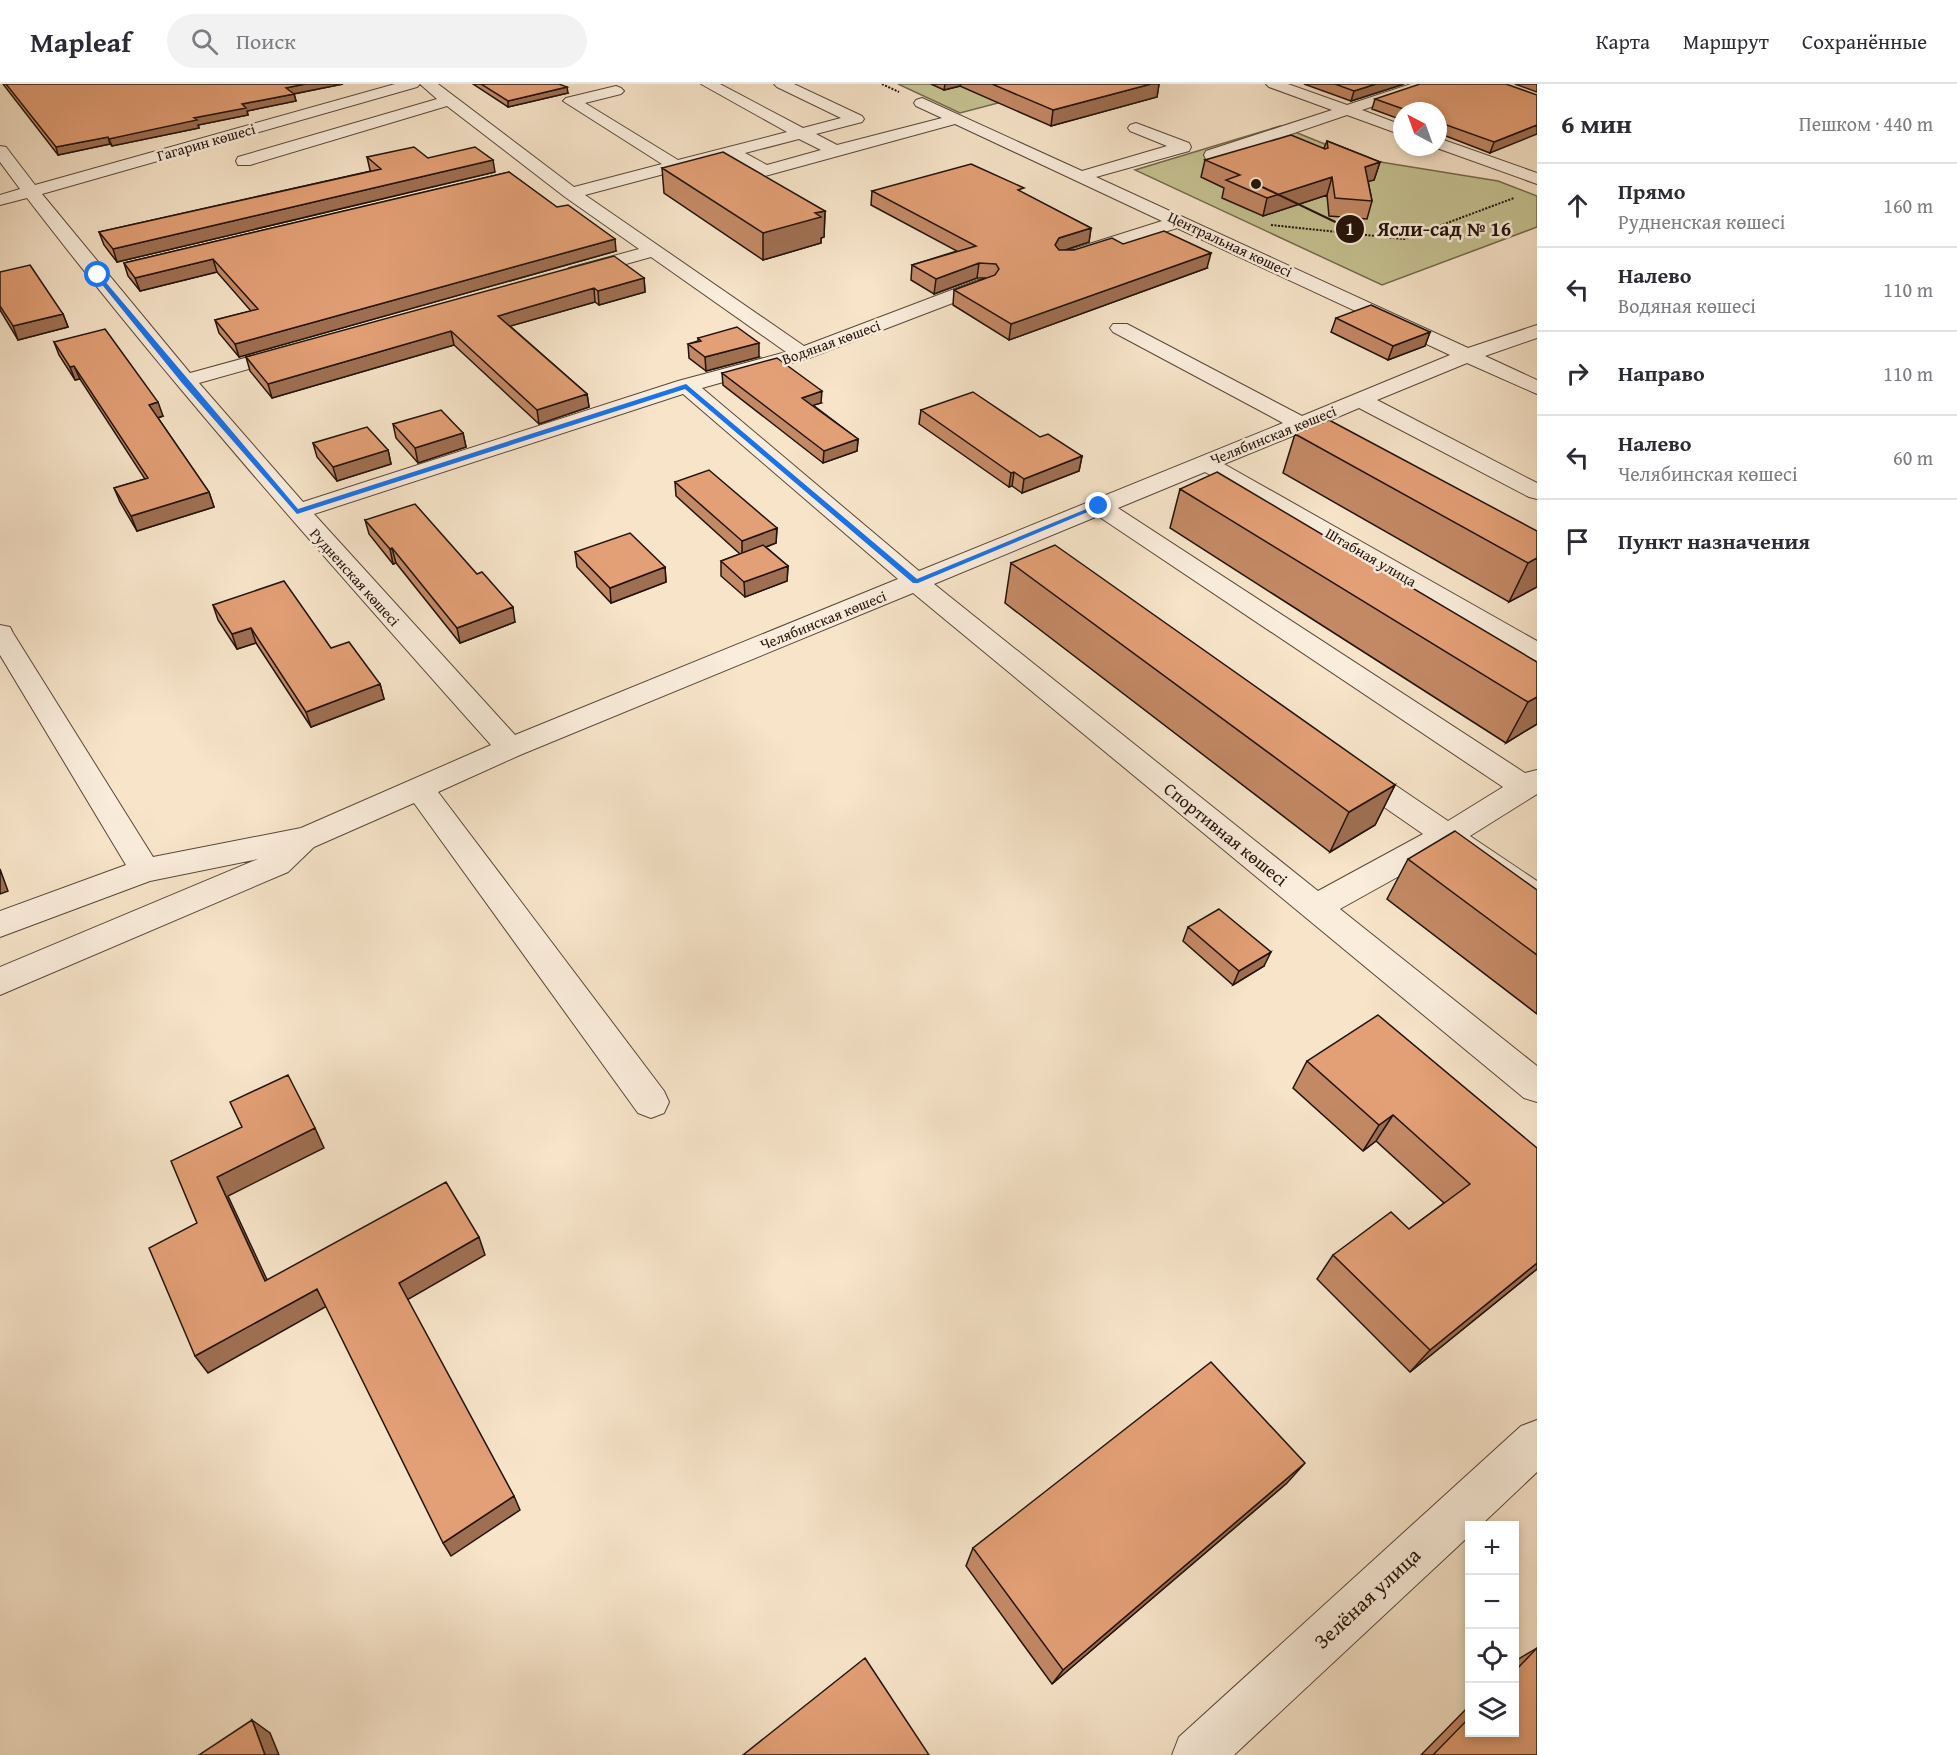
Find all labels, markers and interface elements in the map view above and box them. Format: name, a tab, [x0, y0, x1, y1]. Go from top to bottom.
search box	[167, 14, 587, 68]
text: Mapleaf	[30, 21, 131, 62]
icon: search	[188, 25, 221, 58]
text: Поиск	[236, 25, 296, 57]
text: Карта	[1596, 26, 1650, 57]
text: Маршрут	[1683, 26, 1769, 57]
text: Сохранённые	[1802, 26, 1927, 57]
north arrow	[1393, 102, 1447, 156]
text: 6 мин	[1561, 104, 1632, 143]
text: Пешком · 440 m	[1799, 109, 1933, 138]
street label: Гагарин көшесі	[154, 118, 258, 166]
text: Прямо	[1618, 175, 1685, 207]
icon: ahead	[1561, 189, 1594, 222]
text: 160 m	[1883, 191, 1933, 220]
street label: Центральная көшесі	[1165, 206, 1295, 282]
text: Рудненская көшесі	[1618, 207, 1785, 236]
callout: Ясли-сад № 16	[1335, 210, 1523, 248]
text: Ясли-сад № 16	[1376, 214, 1511, 243]
text: 1	[1345, 215, 1355, 242]
text: Налево	[1618, 259, 1691, 291]
route start	[84, 261, 110, 287]
icon: left	[1561, 273, 1594, 306]
text: 110 m	[1883, 275, 1933, 304]
text: Водяная көшесі	[1618, 291, 1756, 320]
street label: Водяная көшесі	[779, 314, 883, 370]
icon: right	[1561, 357, 1594, 390]
text: Направо	[1618, 357, 1705, 389]
text: 110 m	[1883, 359, 1933, 388]
street label: Челябинская көшесі	[1207, 400, 1339, 470]
text: Налево	[1618, 427, 1691, 459]
icon: left	[1561, 441, 1594, 474]
text: 60 m	[1893, 443, 1933, 472]
text: Челябинская көшесі	[1618, 459, 1798, 488]
route end	[1085, 492, 1111, 518]
street label: Штабная улица	[1322, 522, 1421, 592]
street label: Рудненская көшесі	[305, 523, 405, 631]
icon: arrive	[1561, 525, 1594, 558]
text: Пункт назначения	[1618, 525, 1810, 557]
street label: Челябинская көшесі	[757, 585, 889, 655]
street label: Спортивная көшесі	[1158, 775, 1294, 893]
map controls	[1465, 1521, 1519, 1737]
button: +	[1465, 1521, 1519, 1575]
street label: Зелёная улица	[1307, 1540, 1427, 1656]
button: −	[1465, 1575, 1519, 1629]
button: locate	[1465, 1629, 1519, 1683]
button: layers	[1465, 1683, 1519, 1737]

